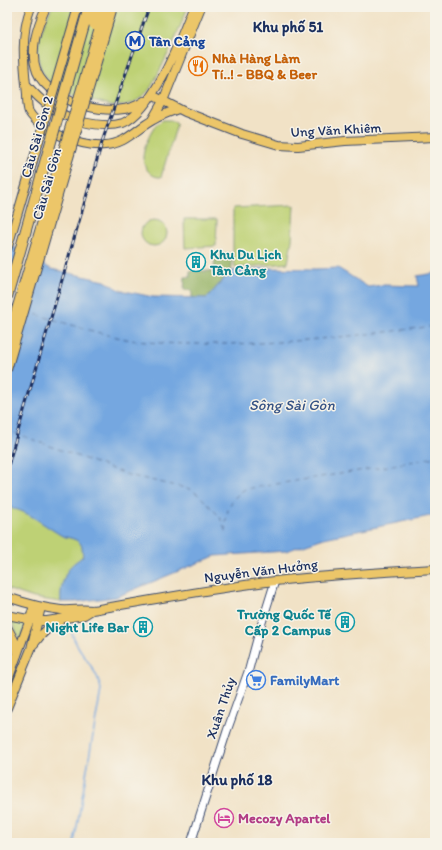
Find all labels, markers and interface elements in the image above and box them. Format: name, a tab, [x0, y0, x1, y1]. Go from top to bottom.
district label: Khu phố 51	[253, 18, 323, 37]
metro station icon: Tân Cảng	[124, 30, 146, 52]
place label: Tân Cảng	[148, 33, 206, 50]
place label: Nhà Hàng Làm Tí..! - BBQ & Beer	[211, 50, 318, 83]
restaurant icon: Nhà Hàng Làm Tí..! - BBQ & Beer	[187, 55, 209, 77]
street label: Cầu Sài Gòn 2	[17, 94, 57, 180]
street label: Ung Văn Khiêm	[290, 119, 383, 141]
street label: Cầu Sài Gòn	[29, 146, 65, 222]
place label: Khu Du Lịch Tân Cảng	[209, 246, 282, 279]
building icon: Khu Du Lịch Tân Cảng	[185, 251, 207, 273]
water label: Sông Sài Gòn	[249, 396, 335, 414]
street label: Nguyễn Văn Hưởng	[203, 555, 320, 586]
place label: Trường Quốc Tế Cấp 2 Campus	[236, 606, 332, 639]
building icon: Trường Quốc Tế Cấp 2 Campus	[334, 611, 356, 633]
building icon: Night Life Bar	[132, 616, 154, 638]
place label: Night Life Bar	[46, 619, 130, 636]
supermarket icon: FamilyMart	[245, 669, 267, 691]
place label: FamilyMart	[270, 672, 340, 689]
street label: Xuân Thủy	[202, 674, 240, 741]
district label: Khu phố 18	[202, 771, 273, 790]
hotel icon: Mecozy Apartel	[213, 807, 235, 829]
place label: Mecozy Apartel	[238, 810, 331, 827]

